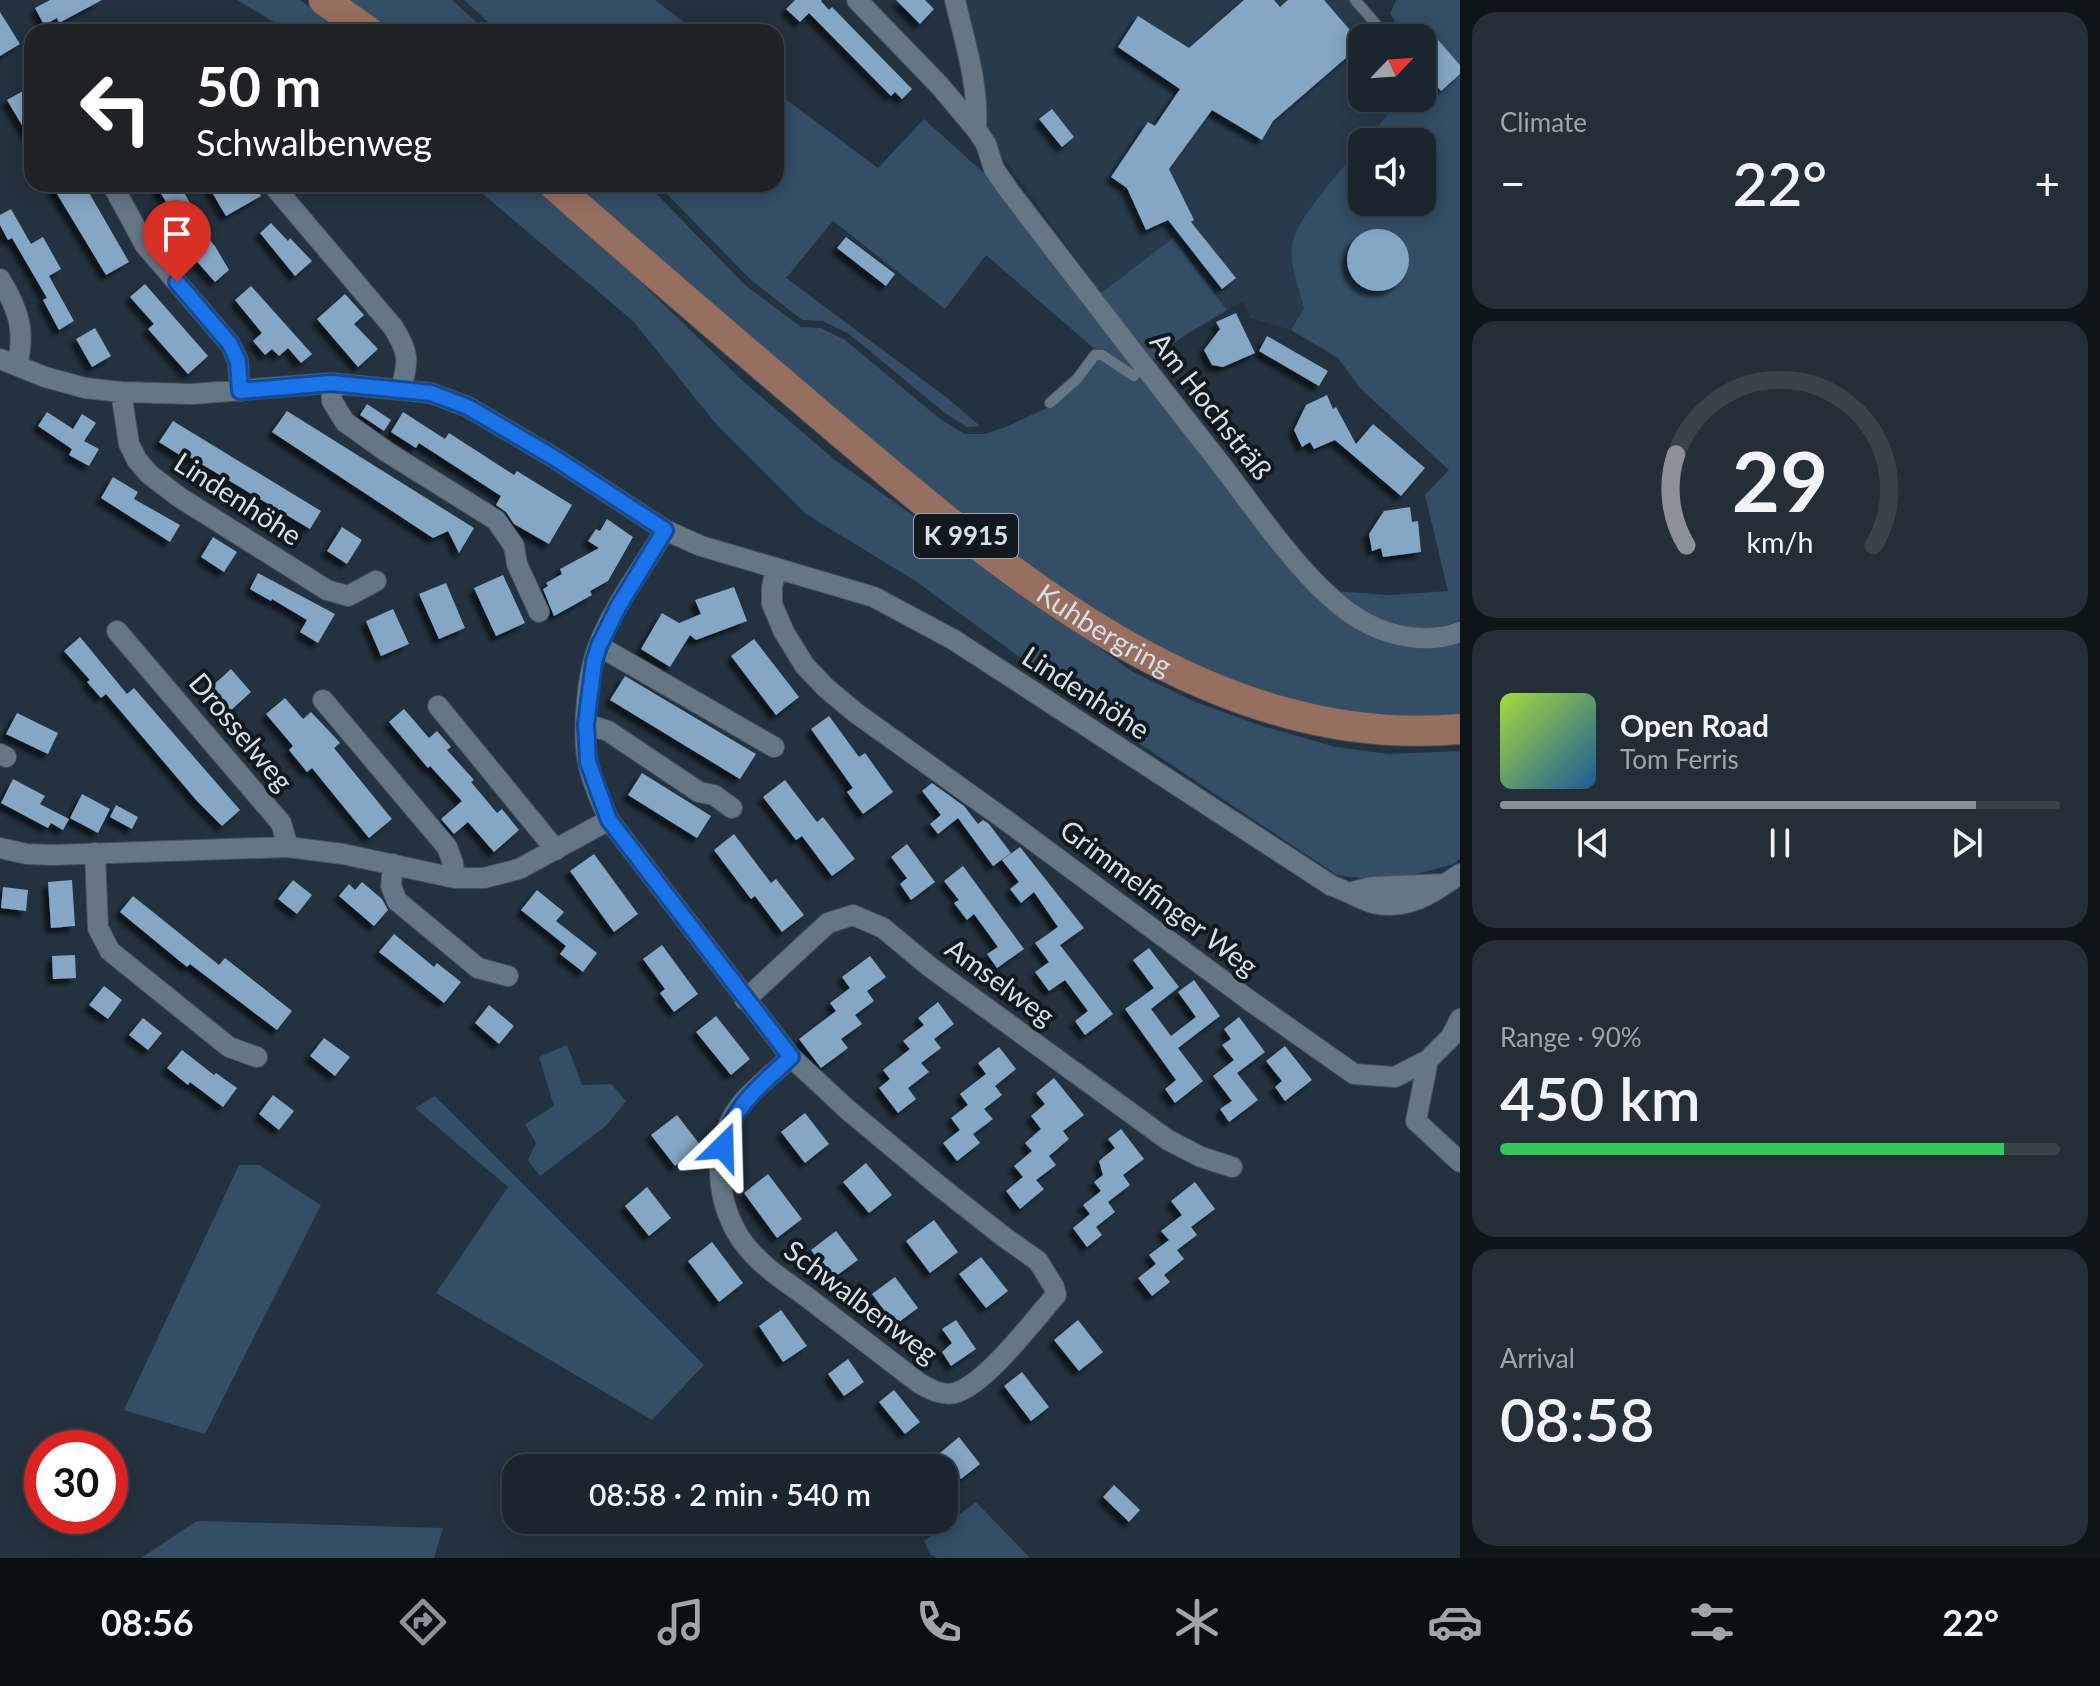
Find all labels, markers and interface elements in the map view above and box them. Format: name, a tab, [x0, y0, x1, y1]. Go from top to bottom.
north arrow	[1348, 24, 1436, 112]
map controls	[1348, 24, 1436, 216]
text: 50 m	[196, 52, 321, 119]
icon: left	[64, 56, 168, 160]
text: Climate	[1500, 106, 1587, 138]
text: Schwalbenweg	[196, 120, 432, 164]
button: sound	[1348, 128, 1436, 216]
text: 22°	[1733, 147, 1827, 219]
text: −	[1500, 157, 1526, 209]
text: +	[2034, 157, 2060, 209]
pin	[143, 200, 211, 282]
icon: arrive	[155, 212, 199, 256]
street label: Am Hochsträß	[1144, 325, 1280, 486]
text: 29	[1732, 429, 1828, 529]
street label: Lindenhöhe	[169, 444, 308, 552]
road number: K 9915	[914, 514, 1018, 558]
text: km/h	[1747, 525, 1813, 559]
street label: Kuhbergring	[1031, 576, 1178, 682]
street label: Lindenhöhe	[1017, 638, 1156, 746]
street label: Drosselweg	[183, 666, 301, 797]
text: Open Road	[1620, 707, 1769, 743]
text: Tom Ferris	[1620, 743, 1739, 775]
street label: Grimmelfinger Weg	[1054, 812, 1265, 983]
icon: previous	[1571, 821, 1615, 865]
icon: pause	[1758, 821, 1802, 865]
icon: next	[1945, 821, 1989, 865]
street label: Amselweg	[939, 930, 1062, 1032]
text: Range · 90%	[1500, 1021, 1642, 1053]
text: 450 km	[1500, 1062, 1701, 1134]
position arrow	[681, 1105, 765, 1189]
street label: Schwalbenweg	[778, 1232, 945, 1370]
text: Arrival	[1500, 1342, 1575, 1374]
text: 08:58	[1500, 1383, 1654, 1455]
speed limit sign: 30	[24, 1430, 128, 1534]
text: 08:58 · 2 min · 540 m	[589, 1476, 871, 1512]
icon: directions	[395, 1594, 451, 1650]
icon: music	[653, 1594, 709, 1650]
icon: phone	[911, 1594, 967, 1650]
icon: climate	[1169, 1594, 1225, 1650]
icon: car	[1427, 1594, 1483, 1650]
icon: filters	[1684, 1594, 1740, 1650]
text: 08:56	[101, 1600, 194, 1644]
text: 22°	[1942, 1600, 1999, 1644]

